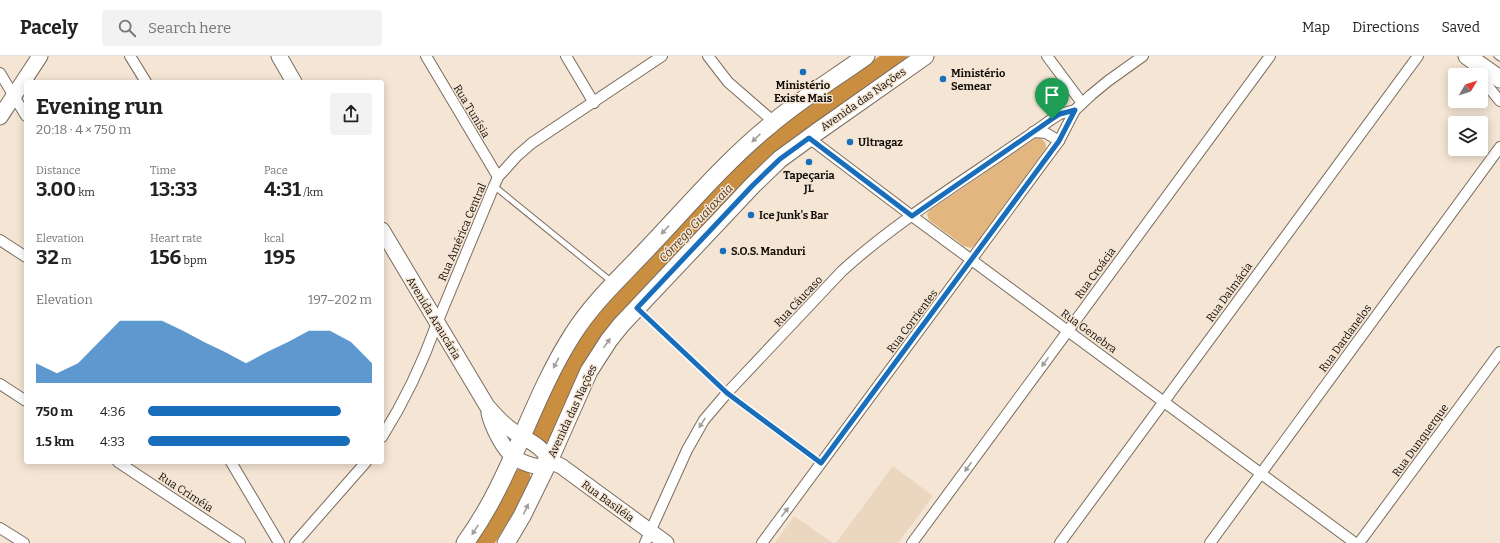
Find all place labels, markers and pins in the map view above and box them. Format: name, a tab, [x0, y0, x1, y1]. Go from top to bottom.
marker: Ministério Existe Mais	[798, 67, 808, 77]
place label: Ministério Semear	[951, 67, 1005, 93]
marker: Ministério Semear	[938, 74, 948, 84]
pin	[1035, 78, 1069, 119]
place label: Ministério Existe Mais	[774, 79, 833, 105]
place label: Ultragaz	[858, 136, 903, 149]
marker: Ultragaz	[845, 137, 855, 147]
marker: Tapeçaria JL	[804, 157, 814, 167]
place label: Tapeçaria JL	[783, 169, 836, 195]
place label: Ice Junk's Bar	[759, 209, 829, 222]
marker: Ice Junk's Bar	[746, 210, 756, 220]
place label: S.O.S. Manduri	[731, 245, 806, 258]
marker: S.O.S. Manduri	[718, 246, 728, 256]

